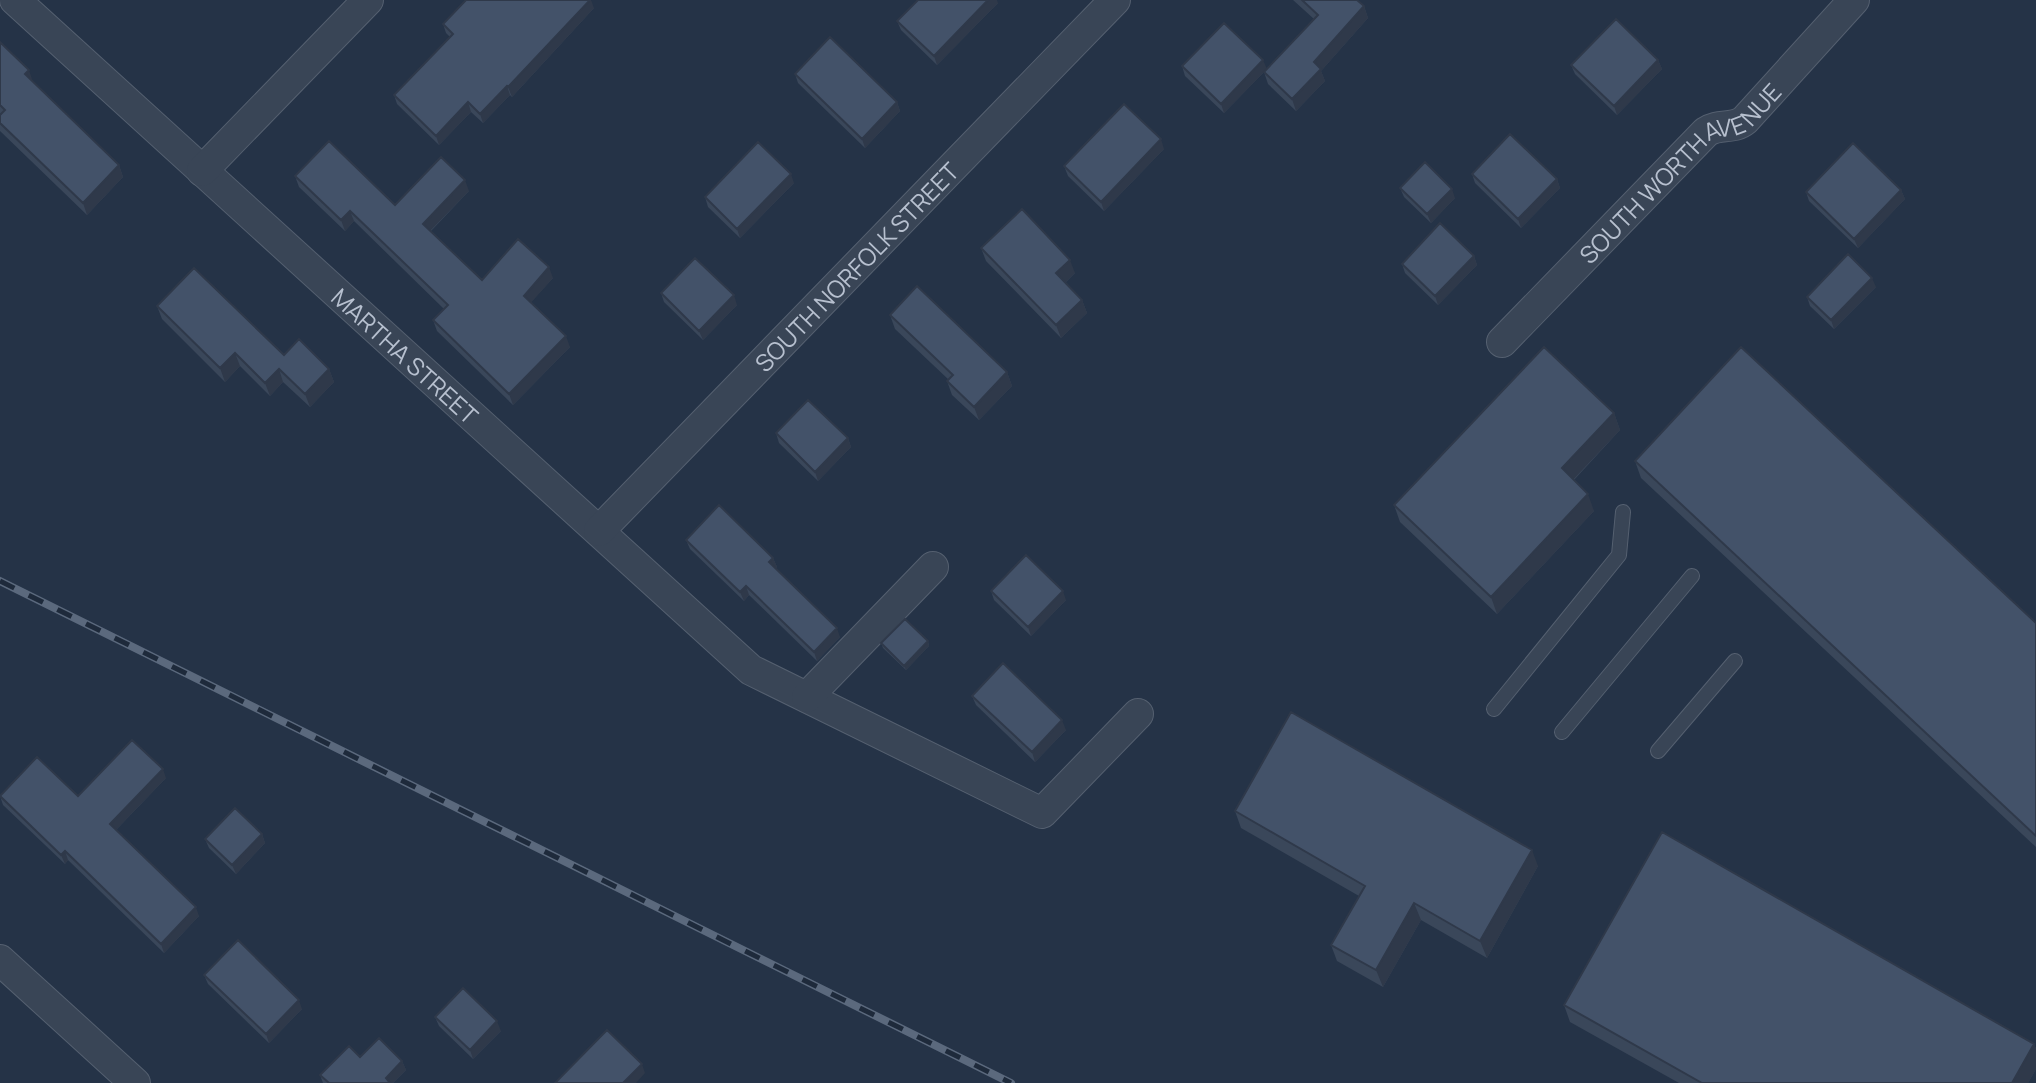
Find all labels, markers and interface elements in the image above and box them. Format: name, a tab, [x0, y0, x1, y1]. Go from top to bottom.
street label: SOUTH WORTH AVENUE	[1571, 75, 1788, 270]
street label: SOUTH NORFOLK STREET	[747, 154, 966, 378]
street label: MARTHA STREET	[325, 280, 486, 431]

